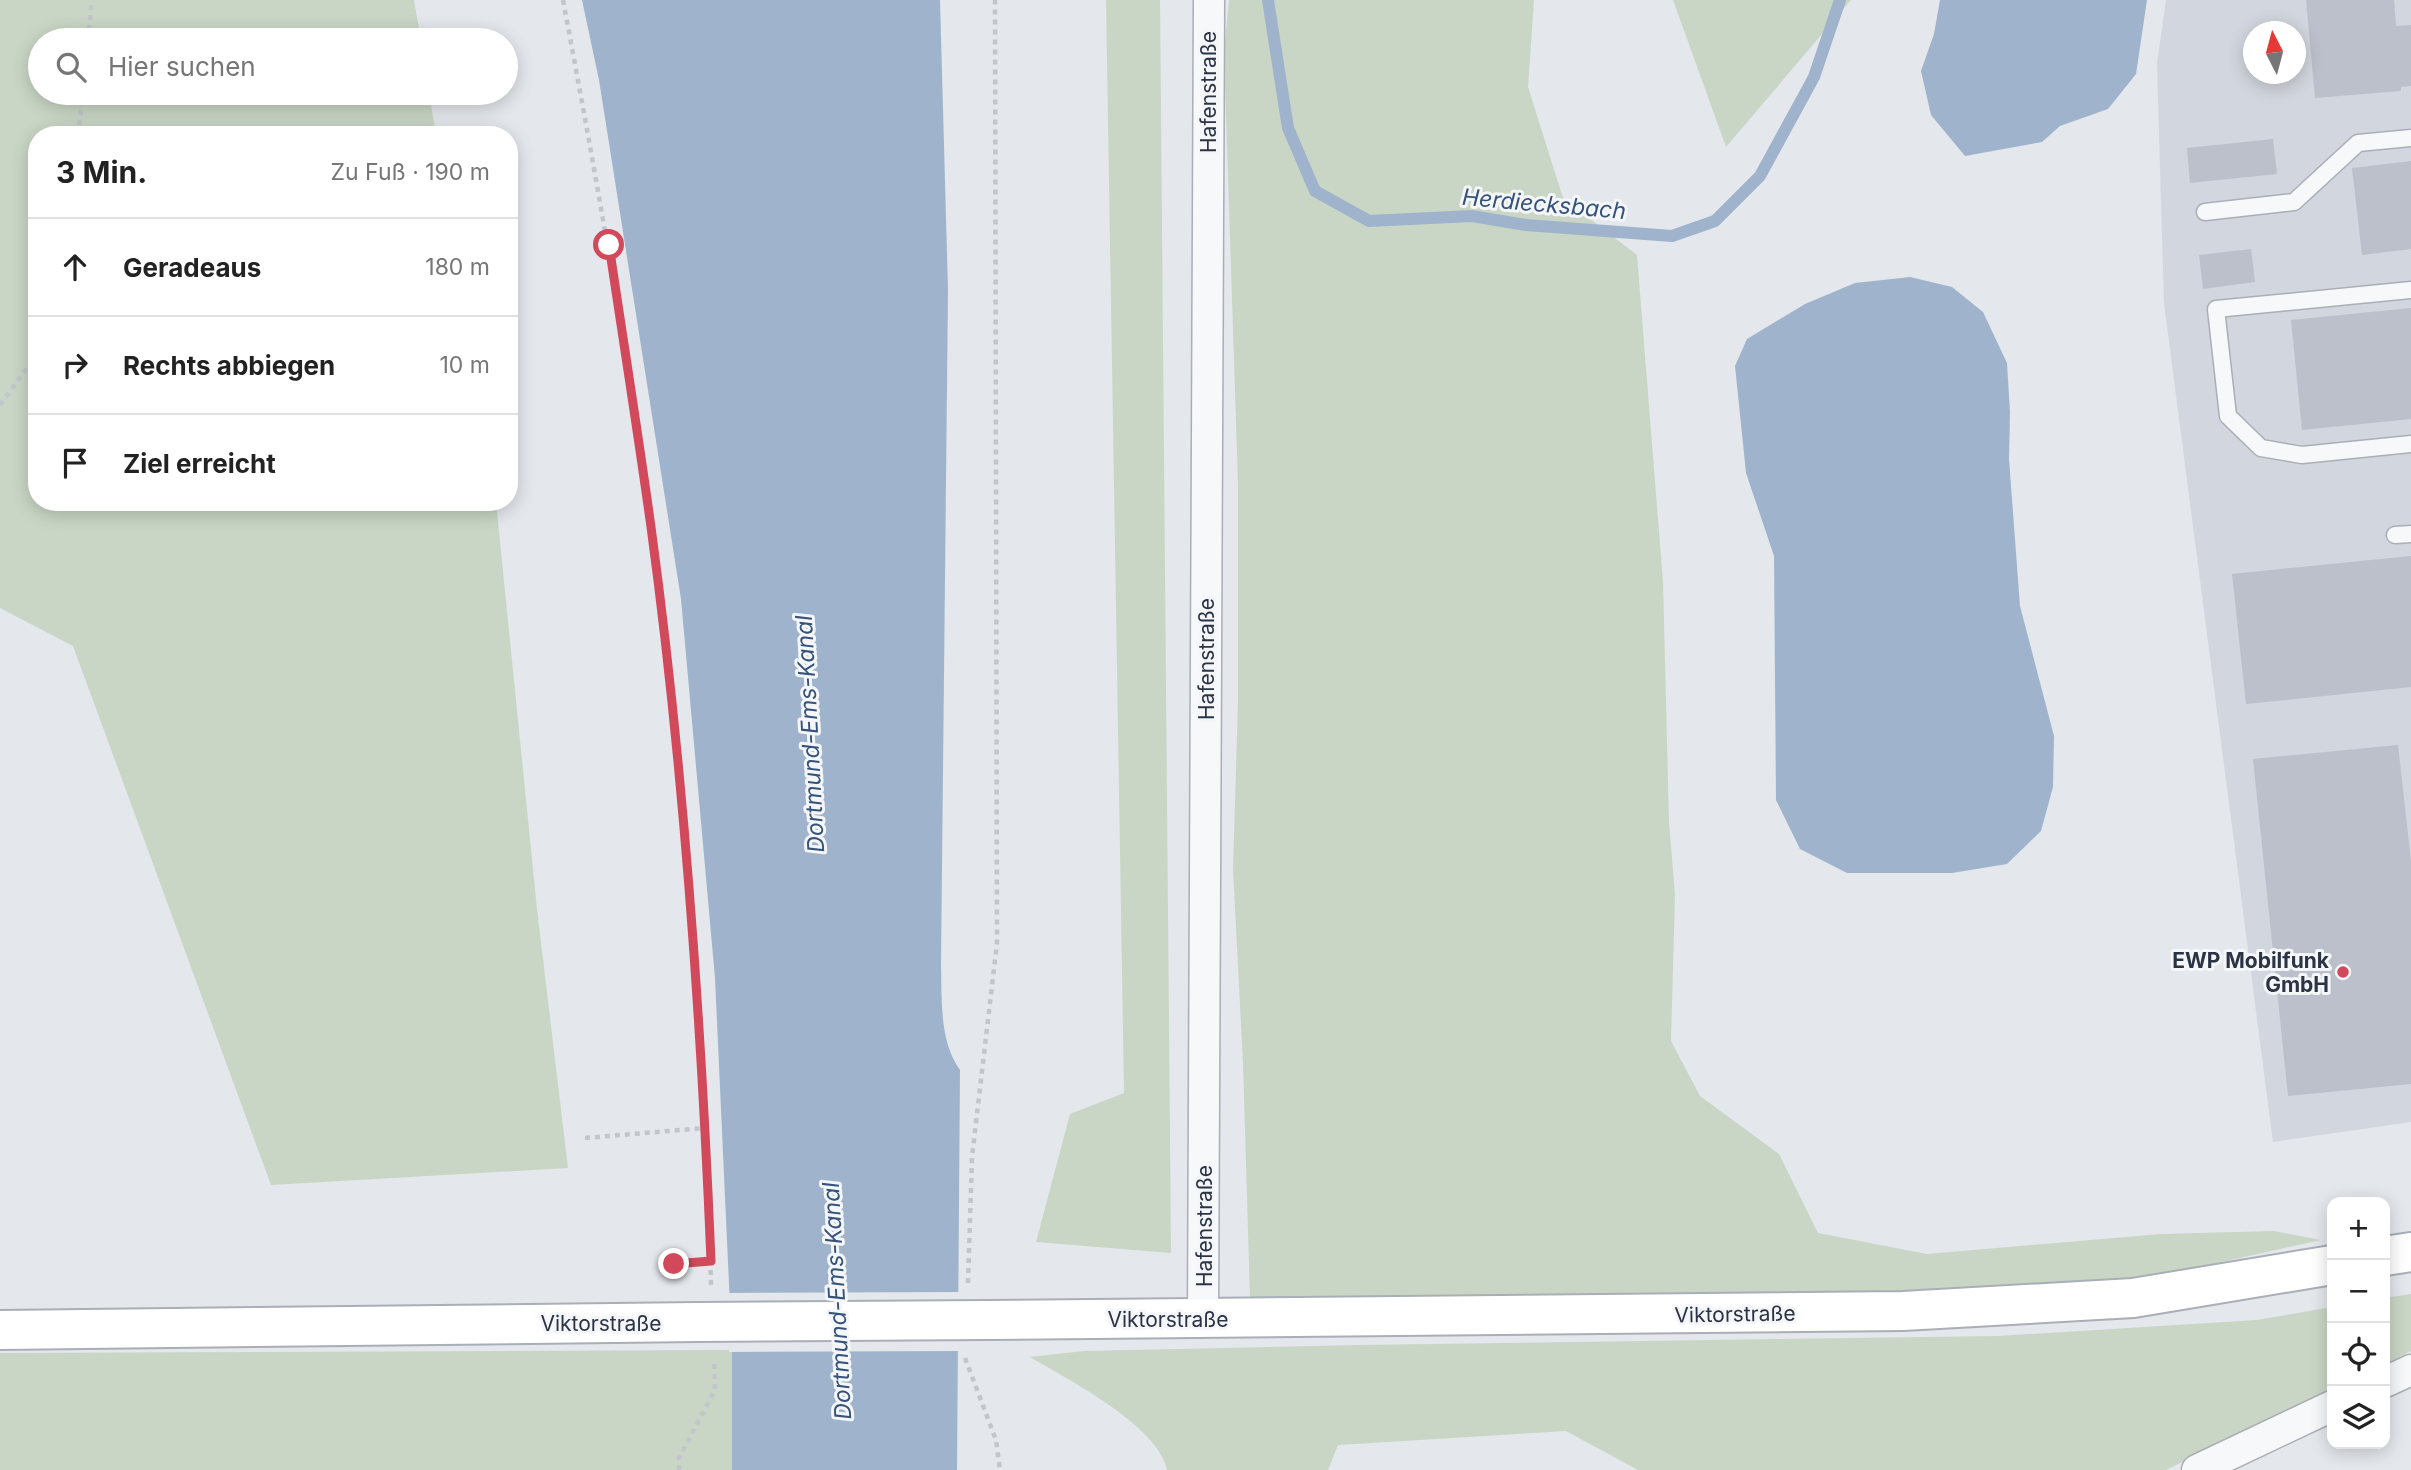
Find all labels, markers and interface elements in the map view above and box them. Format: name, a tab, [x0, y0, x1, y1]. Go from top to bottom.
north arrow	[2243, 21, 2306, 84]
search box	[28, 28, 518, 105]
street label: Hafenstraße	[1196, 31, 1221, 153]
icon: search	[52, 48, 90, 86]
text: Hier suchen	[108, 51, 256, 82]
text: 3 Min.	[56, 154, 147, 190]
text: Zu Fuß · 190 m	[331, 158, 490, 186]
water label: Herdiecksbach	[1461, 183, 1627, 225]
route start	[593, 229, 624, 260]
icon: ahead	[56, 248, 94, 286]
text: Geradeaus	[123, 252, 261, 283]
text: 180 m	[425, 253, 490, 281]
icon: right	[56, 346, 94, 384]
text: Rechts abbiegen	[123, 350, 335, 381]
text: 10 m	[440, 351, 490, 379]
icon: arrive	[56, 444, 94, 482]
text: Ziel erreicht	[123, 448, 276, 479]
street label: Hafenstraße	[1194, 598, 1219, 720]
water label: Dortmund-Ems-Kanal	[790, 614, 830, 853]
place label: EWP Mobilfunk GmbH	[2172, 948, 2330, 997]
marker: EWP Mobilfunk GmbH	[2335, 964, 2351, 980]
street label: Hafenstraße	[1192, 1165, 1217, 1287]
water label: Dortmund-Ems-Kanal	[817, 1181, 857, 1420]
map controls	[2327, 1197, 2390, 1449]
button: +	[2327, 1197, 2390, 1260]
route end	[658, 1248, 689, 1279]
button: −	[2327, 1260, 2390, 1323]
street label: Viktorstraße	[1674, 1300, 1796, 1328]
street label: Viktorstraße	[1107, 1307, 1229, 1332]
street label: Viktorstraße	[540, 1311, 662, 1336]
button: locate	[2327, 1323, 2390, 1386]
button: layers	[2327, 1386, 2390, 1449]

